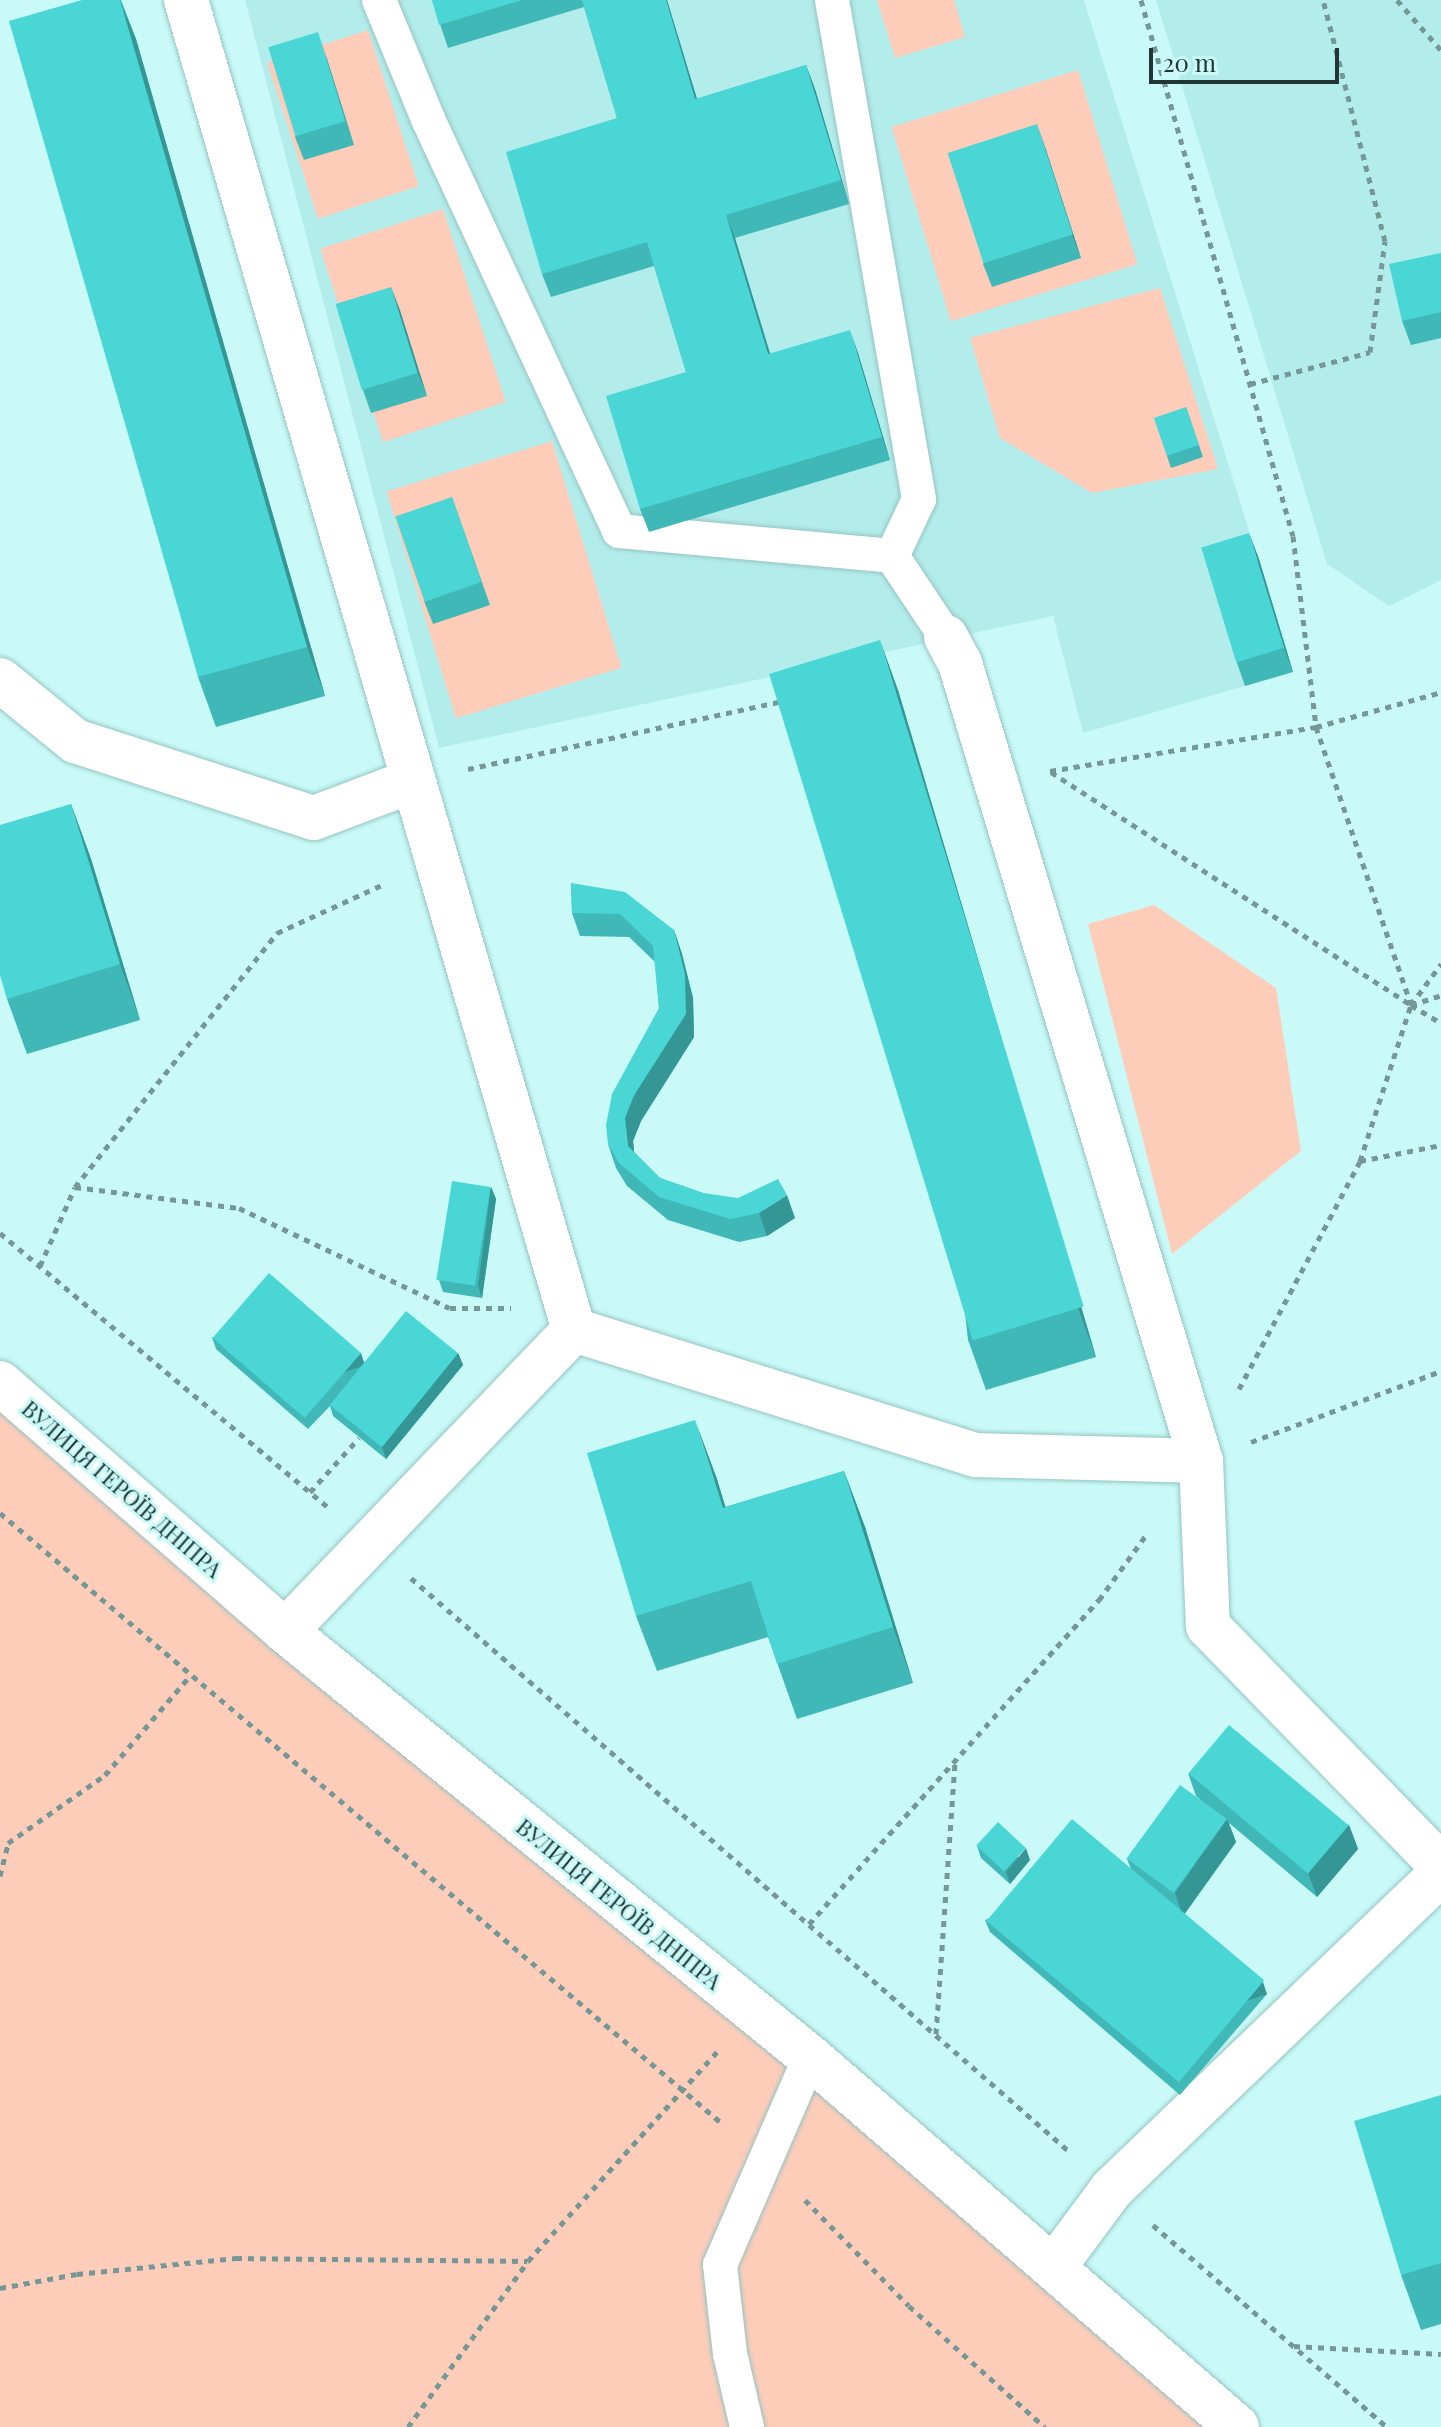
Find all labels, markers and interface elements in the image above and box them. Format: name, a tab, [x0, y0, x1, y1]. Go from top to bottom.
scale bar	[1153, 32, 1343, 82]
text: 20 m	[1163, 46, 1216, 78]
street label: ВУЛИЦЯ ГЕРОЇВ ДНІПРА	[17, 1395, 227, 1583]
street label: ВУЛИЦЯ ГЕРОЇВ ДНІПРА	[511, 1813, 727, 1995]

